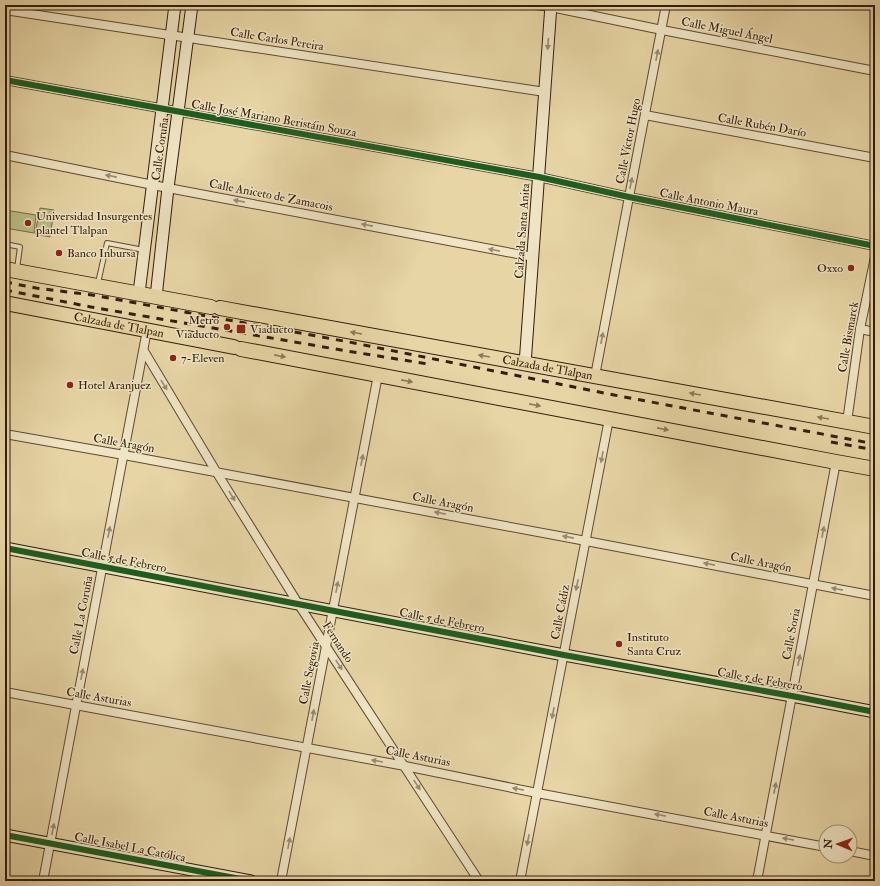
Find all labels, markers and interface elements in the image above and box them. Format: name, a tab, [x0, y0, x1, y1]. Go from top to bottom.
street label: Calle Miguel Ángel	[680, 14, 774, 47]
street label: Calle Carlos Pereira	[229, 25, 326, 54]
one-way arrow	[545, 38, 552, 50]
one-way arrow	[654, 49, 660, 61]
street label: Calle José Mariano Beristáin Souza	[190, 97, 359, 141]
street label: Calle Víctor Hugo	[613, 97, 644, 185]
street label: Calle Rubén Darío	[716, 110, 808, 141]
street label: Calle Coruña	[149, 115, 173, 182]
one-way arrow	[105, 173, 117, 179]
street label: Calle Aniceto de Zamacois	[208, 176, 334, 215]
one-way arrow	[629, 177, 635, 189]
street label: Calzada Santa Anita	[512, 182, 533, 279]
street label: Calle Antonio Maura	[658, 186, 761, 220]
one-way arrow	[233, 198, 245, 204]
place label: Universidad Insurgentes plantel Tlalpan	[35, 209, 152, 238]
marker: Universidad Insurgentes plantel Tlalpan	[23, 218, 33, 228]
one-way arrow	[361, 222, 373, 228]
place label: Banco Inbursa	[67, 246, 137, 261]
one-way arrow	[488, 246, 500, 252]
marker: Banco Inbursa	[54, 248, 64, 258]
place label: Oxxo	[817, 261, 843, 276]
marker: Oxxo	[846, 263, 856, 273]
street label: Calle Bismarck	[835, 300, 862, 374]
street label: Calzada de Tlalpan	[72, 309, 165, 341]
place label: Metro Viaducto	[176, 313, 219, 342]
marker: Metro Viaducto	[222, 322, 232, 332]
place label: Viaducto	[250, 322, 293, 337]
marker: Viaducto	[235, 323, 247, 335]
one-way arrow	[350, 330, 363, 336]
one-way arrow	[599, 332, 605, 344]
place label: 7-Eleven	[181, 351, 225, 366]
street label: Calzada de Tlalpan	[501, 352, 594, 384]
marker: 7-Eleven	[168, 353, 178, 363]
one-way arrow	[274, 353, 286, 359]
one-way arrow	[478, 353, 490, 359]
place label: Hotel Aranjuez	[78, 378, 151, 393]
one-way arrow	[401, 378, 413, 384]
marker: Hotel Aranjuez	[65, 380, 75, 390]
one-way arrow	[160, 380, 168, 390]
one-way arrow	[689, 391, 701, 397]
one-way arrow	[529, 402, 541, 408]
one-way arrow	[817, 414, 829, 420]
one-way arrow	[657, 426, 669, 432]
street label: Calle Aragón	[92, 431, 156, 456]
one-way arrow	[598, 451, 604, 463]
one-way arrow	[359, 453, 365, 466]
street label: Calle Aragón	[411, 489, 475, 516]
one-way arrow	[228, 490, 235, 502]
one-way arrow	[434, 510, 446, 516]
one-way arrow	[107, 526, 113, 538]
one-way arrow	[820, 526, 826, 538]
one-way arrow	[562, 534, 574, 540]
street label: Calle 5 de Febrero	[80, 545, 168, 576]
street label: Calle Aragón	[729, 549, 793, 576]
one-way arrow	[703, 561, 715, 567]
street label: Calle La Coruña	[67, 573, 97, 656]
one-way arrow	[574, 579, 580, 591]
one-way arrow	[335, 581, 341, 593]
street label: Calle Cádiz	[548, 583, 573, 641]
one-way arrow	[831, 586, 843, 592]
street label: Calle 5 de Febrero	[398, 605, 486, 636]
street label: Calle Soria	[779, 606, 804, 661]
street label: Fernando	[319, 619, 356, 666]
place label: Instituto Santa Cruz	[627, 630, 681, 659]
street label: Calle Segovia	[296, 639, 323, 706]
marker: Instituto Santa Cruz	[614, 639, 624, 649]
one-way arrow	[796, 654, 802, 666]
one-way arrow	[335, 659, 342, 670]
street label: Calle 5 de Febrero	[716, 665, 804, 694]
one-way arrow	[80, 668, 86, 680]
street label: Calle Asturias	[65, 684, 133, 711]
one-way arrow	[549, 706, 555, 719]
one-way arrow	[310, 709, 316, 721]
street label: Calle Asturias	[384, 743, 452, 770]
one-way arrow	[371, 757, 383, 763]
one-way arrow	[414, 779, 421, 791]
one-way arrow	[772, 782, 778, 794]
one-way arrow	[512, 785, 525, 791]
street label: Calle Asturias	[702, 804, 770, 831]
one-way arrow	[654, 812, 666, 818]
one-way arrow	[50, 823, 56, 835]
north arrow	[818, 824, 858, 864]
street label: Calle Isabel La Católica	[73, 829, 188, 866]
one-way arrow	[525, 834, 531, 846]
one-way arrow	[782, 836, 794, 842]
one-way arrow	[286, 837, 292, 849]
text: N	[822, 837, 835, 850]

